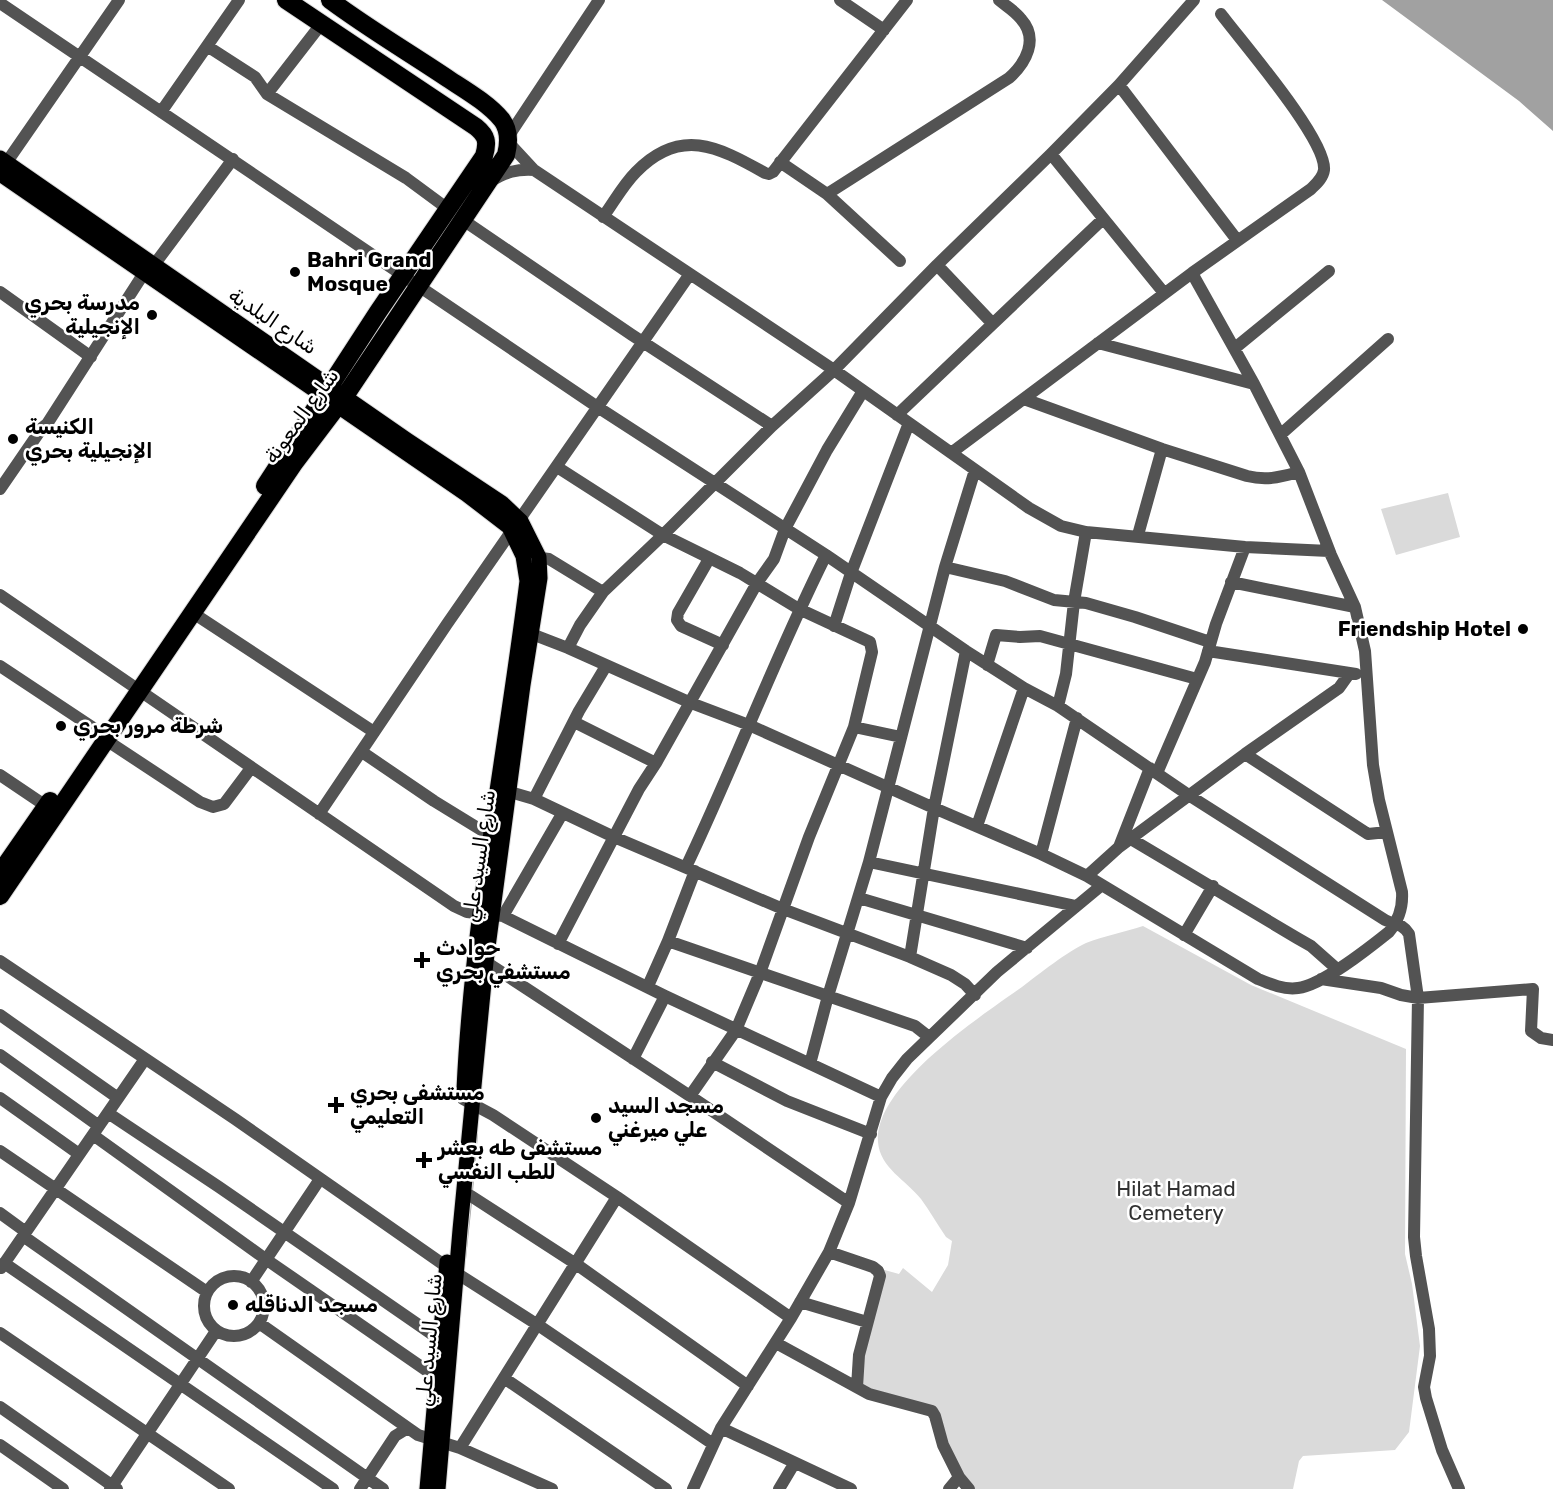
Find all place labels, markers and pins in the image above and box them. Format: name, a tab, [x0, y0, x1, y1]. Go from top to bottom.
place label: Bahri Grand Mosque	[307, 247, 431, 296]
marker: Bahri Grand Mosque	[288, 265, 302, 279]
place label: مدرسة بحري الإنجيلية	[24, 290, 140, 340]
marker: مدرسة بحري الإنجيلية	[145, 308, 159, 322]
place label: الكنيسة الإنجيلية بحري	[25, 414, 153, 466]
marker: الكنيسة الإنجيلية بحري	[6, 432, 20, 446]
place label: Friendship Hotel	[1338, 616, 1511, 641]
marker: Friendship Hotel	[1516, 622, 1530, 636]
place label: شرطة مرور بحري	[73, 713, 223, 741]
marker: شرطة مرور بحري	[54, 719, 68, 733]
place label: حوادث مستشفي بحري	[436, 935, 571, 988]
marker: حوادث مستشفي بحري	[413, 951, 431, 969]
place label: مستشفى بحري التعليمي	[350, 1080, 485, 1133]
place label: مسجد السيد علي ميرغني	[608, 1093, 724, 1146]
marker: مستشفى بحري التعليمي	[327, 1096, 345, 1114]
marker: مسجد السيد علي ميرغني	[589, 1111, 603, 1125]
place label: مستشفى طه بعشر للطب النفسي	[436, 1135, 602, 1188]
marker: مستشفى طه بعشر للطب النفسي	[415, 1151, 433, 1169]
place label: مسجد الدناقله	[245, 1292, 378, 1317]
marker: مسجد الدناقله	[226, 1298, 240, 1312]

